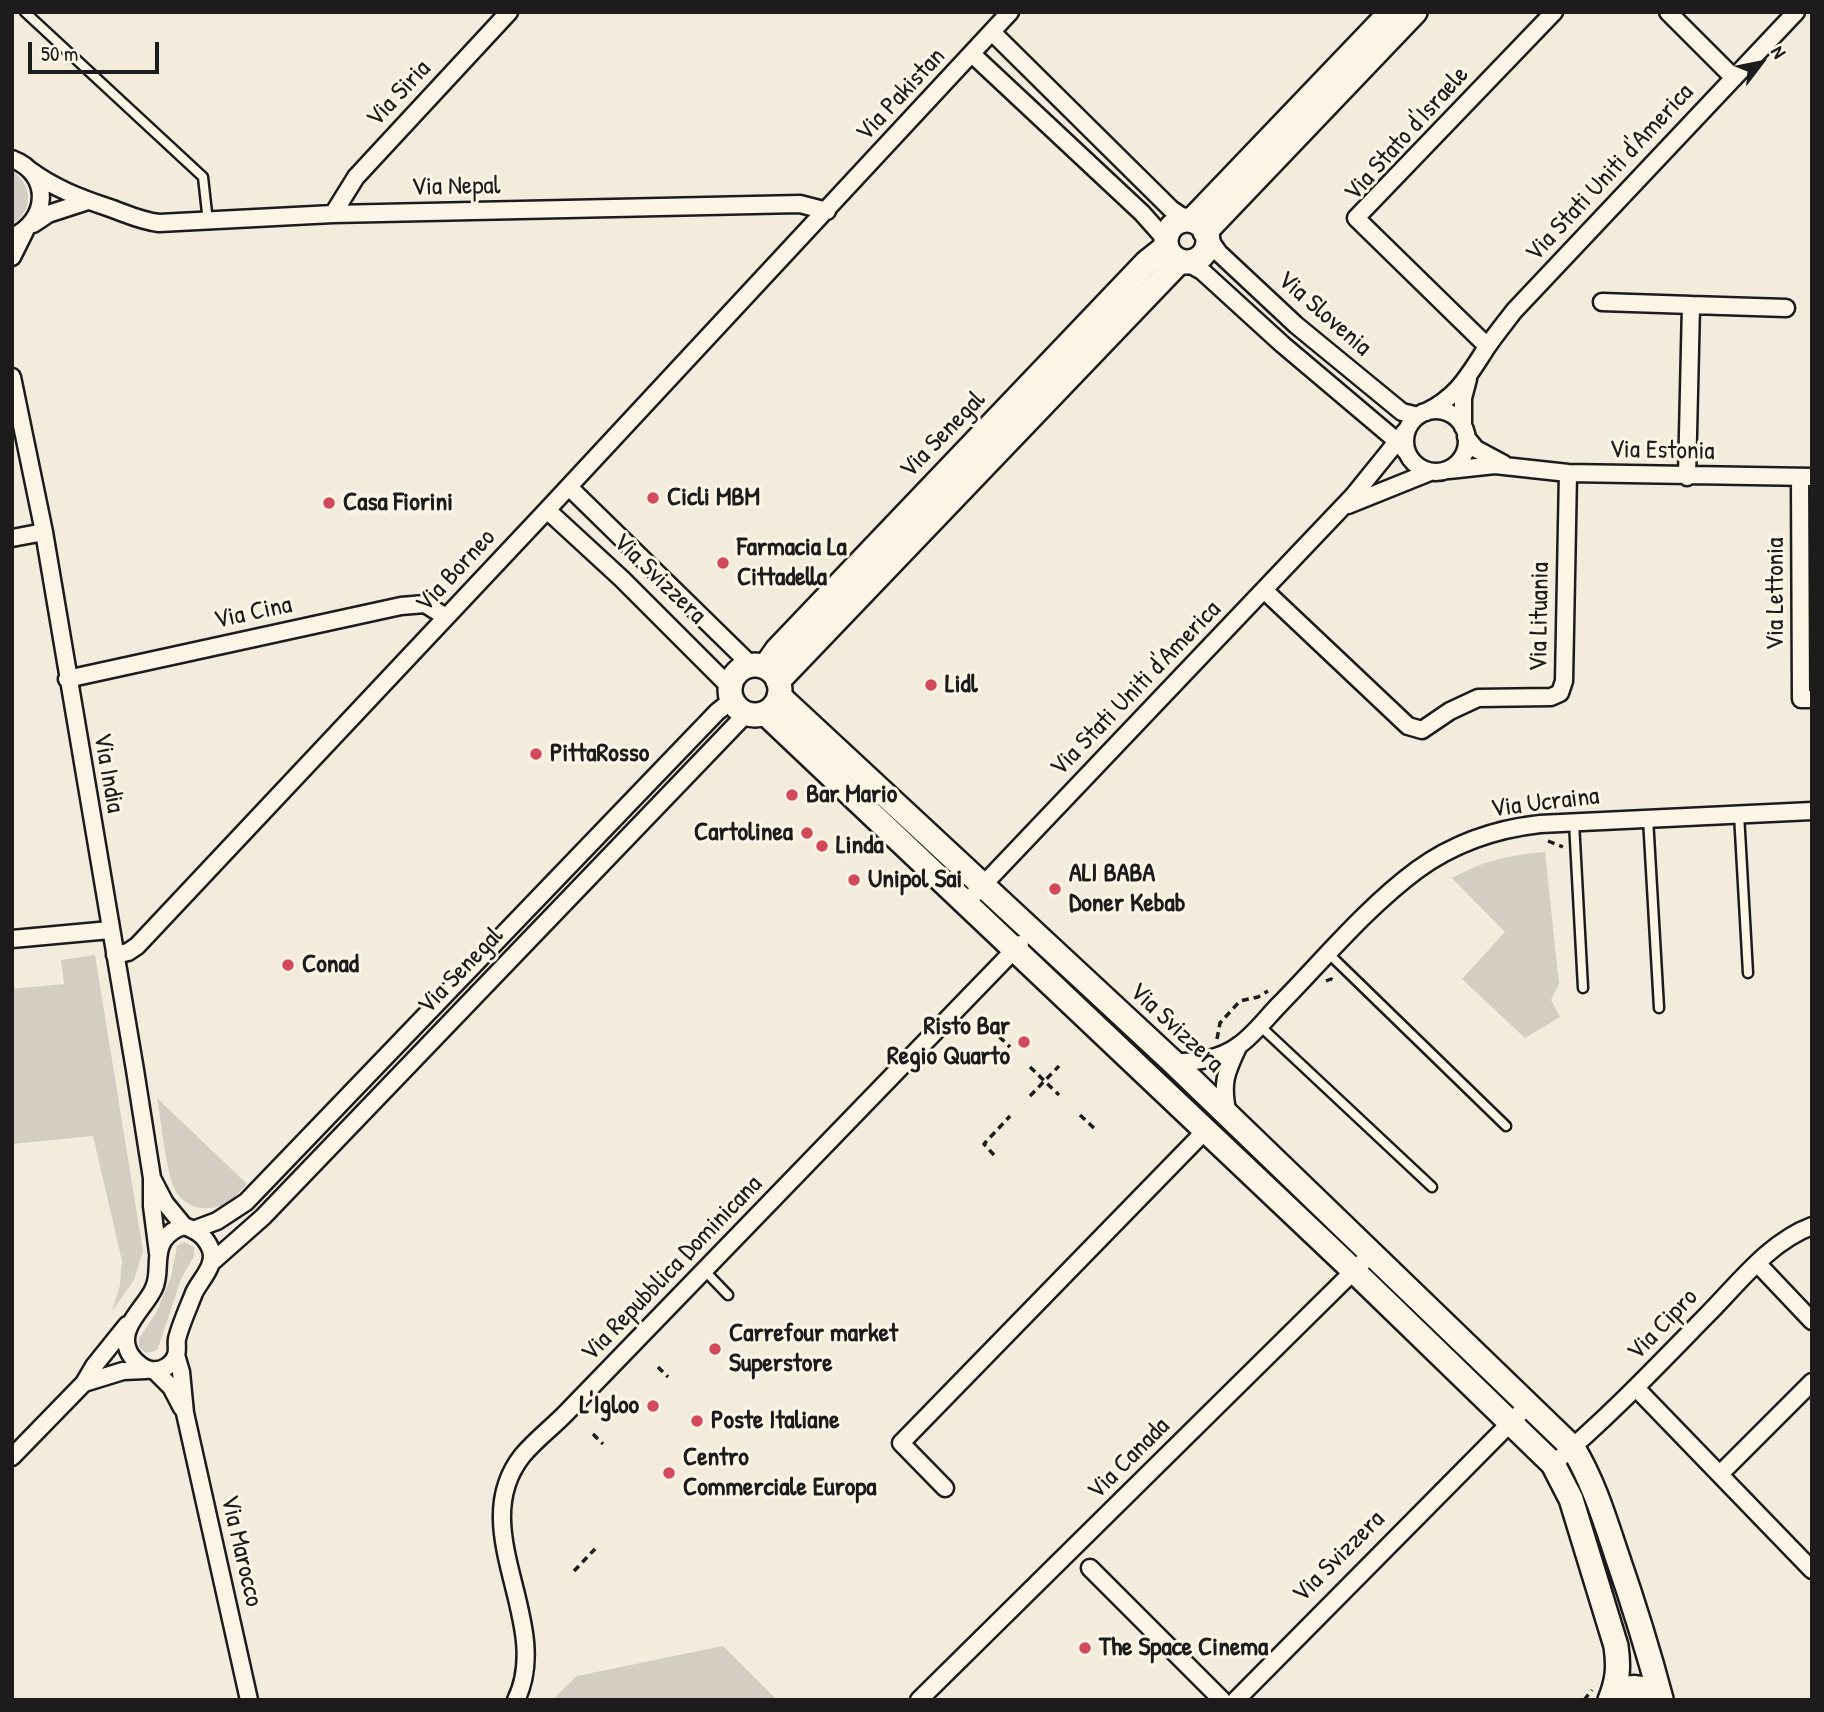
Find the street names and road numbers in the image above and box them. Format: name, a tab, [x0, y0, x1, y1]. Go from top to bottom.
street label: Via Pakistan	[850, 42, 952, 148]
street label: Via Siria	[360, 54, 438, 134]
street label: Via Stato d'Israele	[1338, 60, 1476, 208]
street label: Via Stati Uniti d'America	[1519, 77, 1701, 269]
street label: Via Nepal	[411, 171, 501, 203]
street label: Via Slovenia	[1271, 265, 1377, 363]
street label: Via Senegal	[894, 385, 992, 485]
street label: Via Estonia	[1609, 434, 1715, 468]
street label: Via Borneo	[410, 523, 502, 619]
street label: Via Svizzera	[606, 527, 712, 631]
street label: Via Lettonia	[1760, 538, 1792, 650]
street label: Via Lituania	[1523, 562, 1557, 672]
street label: Via Cina	[211, 590, 295, 636]
street label: Via Stati Uniti d'America	[1044, 595, 1228, 783]
street label: Via India	[86, 731, 130, 815]
street label: Via Ucraina	[1489, 781, 1601, 825]
street label: Via Senegal	[412, 921, 510, 1021]
street label: Via Svizzera	[1122, 976, 1230, 1080]
street label: Via Repubblica Dominicana	[575, 1169, 769, 1369]
street label: Via Cipro	[1621, 1282, 1705, 1368]
street label: Via Canada	[1081, 1411, 1177, 1507]
street label: Via Marocco	[213, 1492, 269, 1610]
street label: Via Svizzera	[1286, 1504, 1392, 1610]

